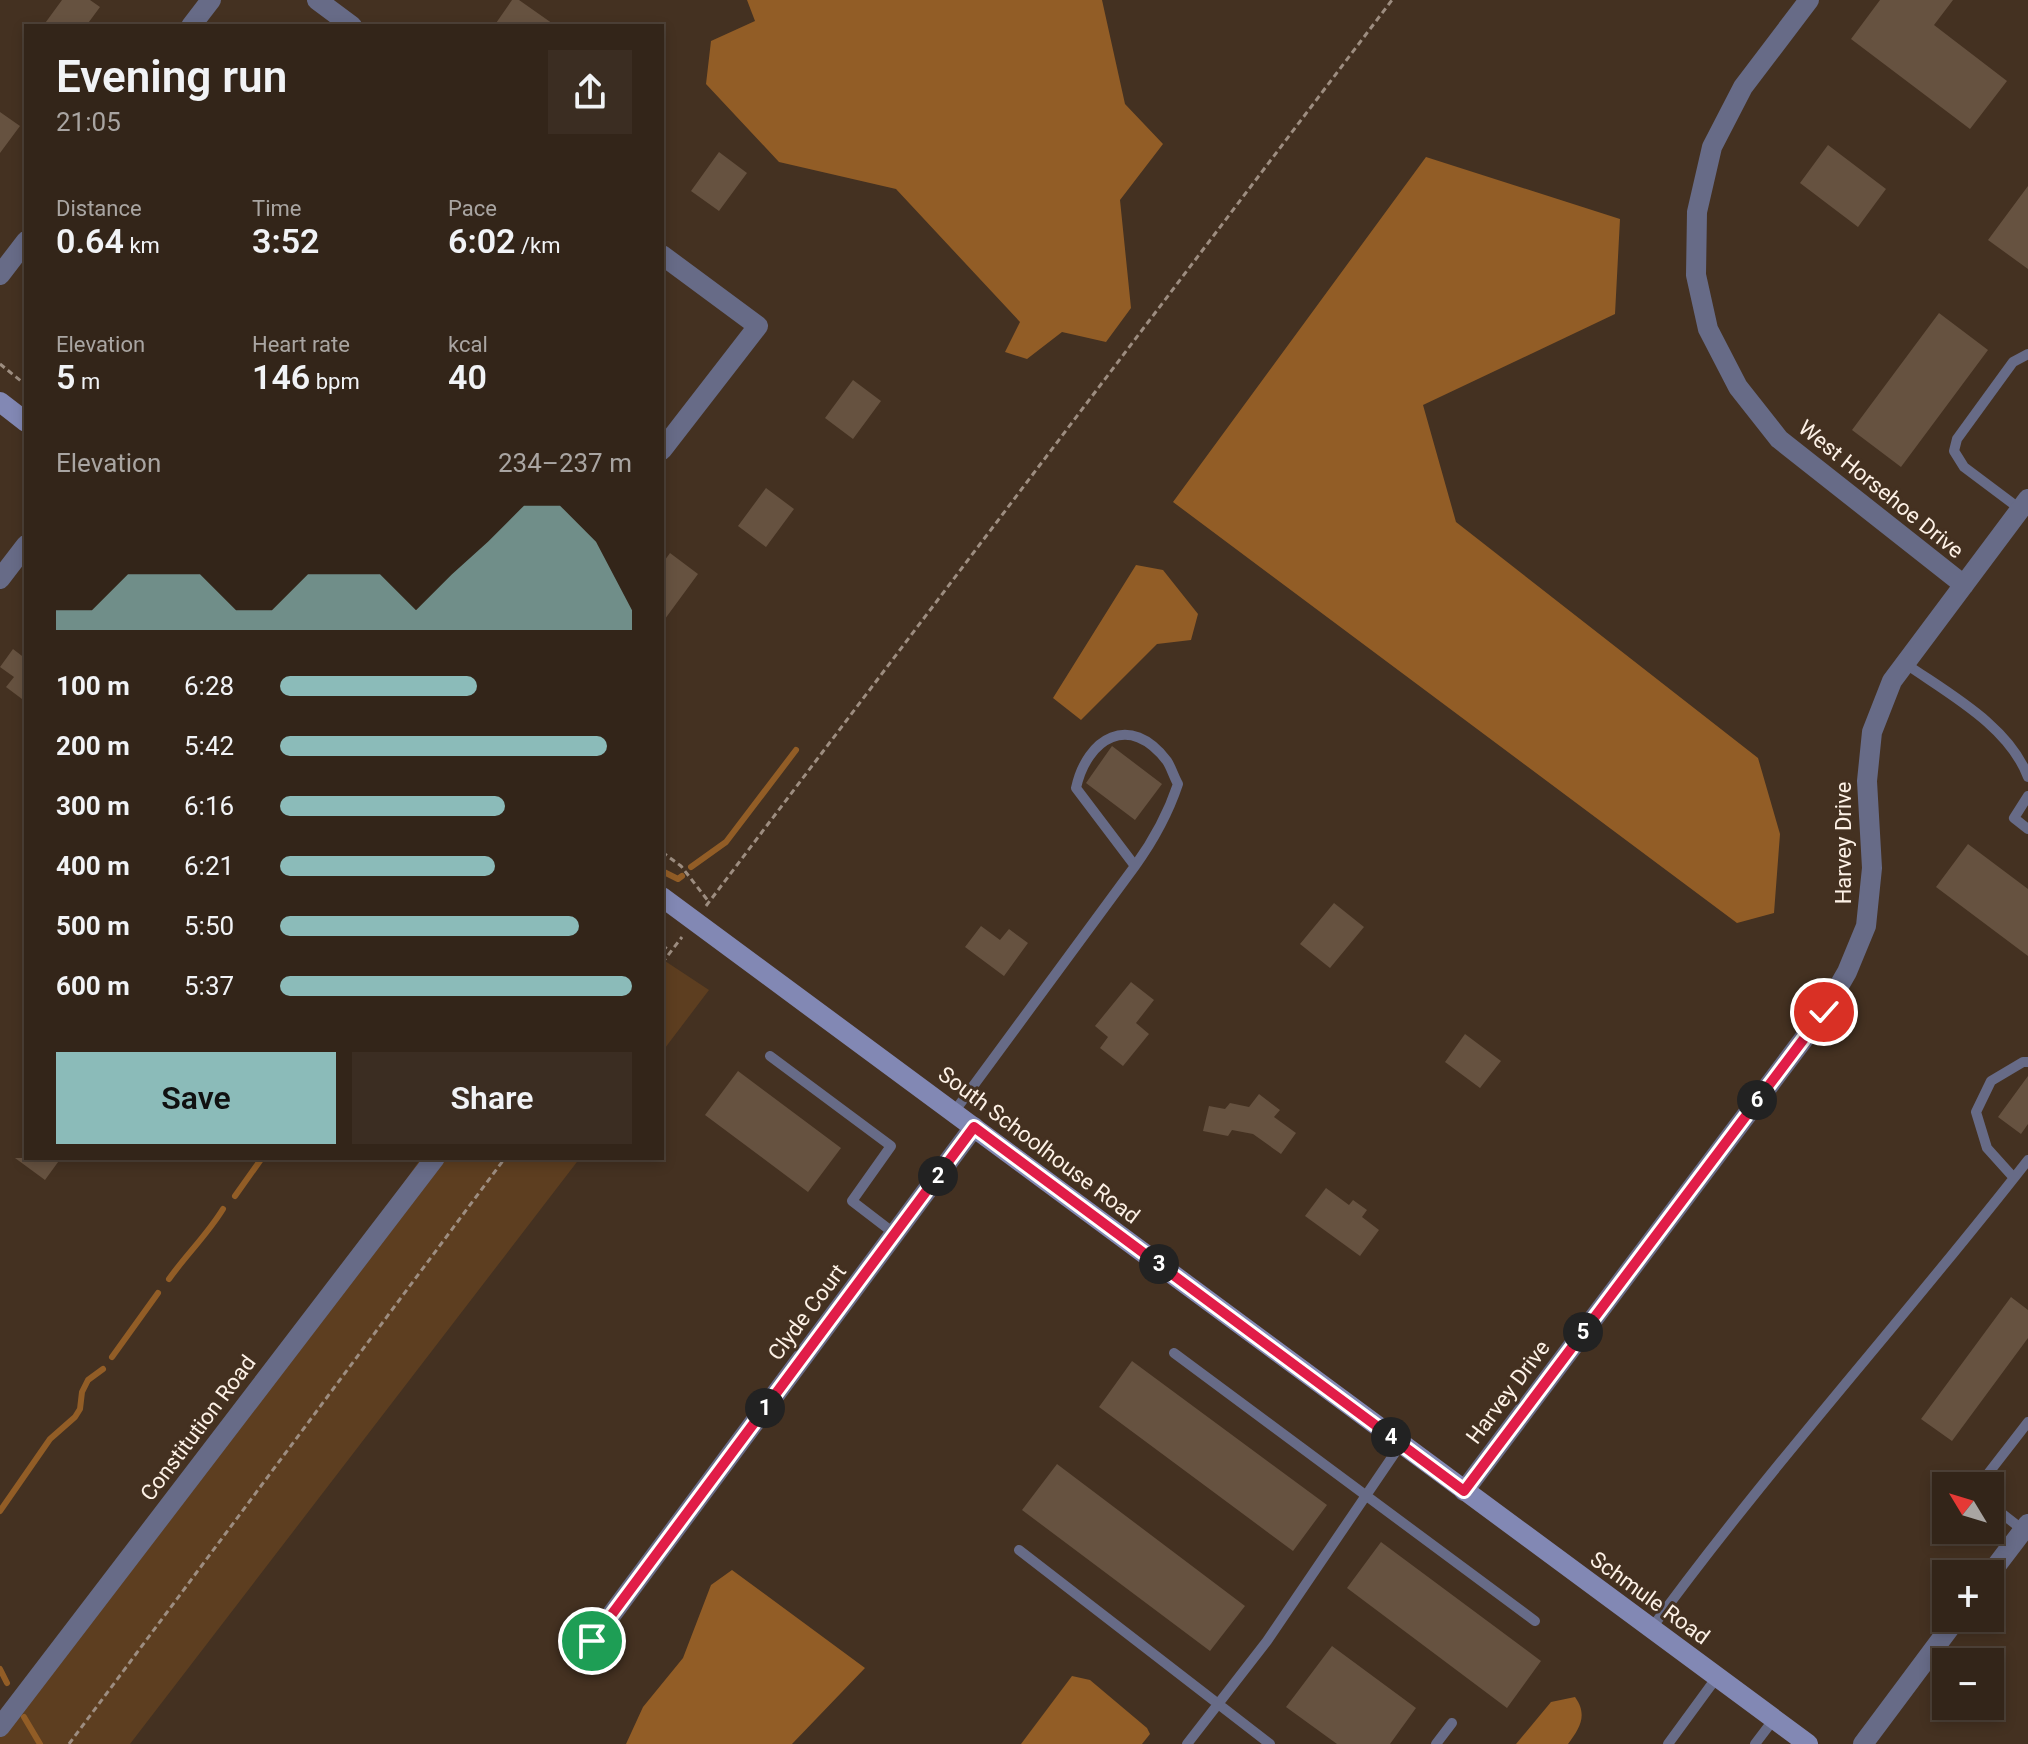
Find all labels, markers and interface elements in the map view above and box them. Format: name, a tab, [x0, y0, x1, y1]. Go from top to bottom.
button: share	[548, 50, 632, 134]
text: Evening run	[56, 51, 287, 103]
text: 21:05	[56, 107, 121, 137]
text: Distance	[56, 196, 142, 221]
text: Time	[252, 196, 301, 221]
text: Pace	[448, 196, 497, 221]
text: 0.64	[56, 221, 124, 261]
text: 3:52	[252, 221, 320, 261]
text: 6:02	[448, 221, 516, 261]
text: km	[124, 233, 160, 258]
text: /km	[516, 233, 561, 258]
text: Elevation	[56, 332, 145, 357]
text: Heart rate	[252, 332, 350, 357]
text: kcal	[448, 332, 488, 357]
text: 5	[56, 357, 75, 397]
text: 146	[252, 357, 310, 397]
text: 40	[448, 357, 487, 397]
text: m	[75, 369, 100, 394]
text: bpm	[310, 369, 360, 394]
street label: West Horsehoe Drive	[1794, 415, 1968, 563]
text: Elevation	[56, 448, 161, 478]
text: 234–237 m	[498, 448, 632, 478]
text: 100 m	[56, 671, 130, 701]
text: 6:28	[184, 671, 234, 701]
text: 200 m	[56, 731, 130, 761]
text: 5:42	[184, 731, 234, 761]
street label: Harvey Drive	[1831, 782, 1856, 904]
text: 300 m	[56, 791, 130, 821]
text: 6:16	[184, 791, 234, 821]
text: 400 m	[56, 851, 130, 881]
text: 6:21	[184, 851, 234, 881]
text: 500 m	[56, 911, 130, 941]
text: 5:50	[184, 911, 234, 941]
text: 600 m	[56, 971, 130, 1001]
text: 5:37	[184, 971, 234, 1001]
pin	[1790, 978, 1858, 1046]
icon: check	[1802, 990, 1846, 1034]
button: Save	[56, 1052, 336, 1144]
button: Share	[352, 1052, 632, 1144]
street label: South Schoolhouse Road	[933, 1061, 1145, 1229]
pin: 6	[1737, 1080, 1777, 1120]
text: 6	[1751, 1087, 1763, 1112]
pin: 2	[918, 1156, 958, 1196]
text: 2	[932, 1163, 944, 1188]
pin: 3	[1139, 1244, 1179, 1284]
text: 3	[1153, 1251, 1165, 1276]
street label: Clyde Court	[763, 1259, 851, 1365]
pin: 5	[1563, 1312, 1603, 1352]
text: 5	[1577, 1319, 1589, 1344]
street label: Harvey Drive	[1461, 1335, 1555, 1449]
street label: Constitution Road	[135, 1350, 261, 1506]
pin: 1	[745, 1388, 785, 1428]
text: 1	[759, 1395, 771, 1420]
pin: 4	[1371, 1417, 1411, 1457]
text: 4	[1385, 1424, 1397, 1449]
north arrow	[1932, 1472, 2004, 1544]
map controls	[1932, 1472, 2004, 1720]
street label: Schmule Road	[1586, 1546, 1714, 1650]
button: +	[1932, 1560, 2004, 1632]
pin	[558, 1607, 626, 1675]
icon: arrive	[570, 1619, 614, 1663]
button: −	[1932, 1648, 2004, 1720]

